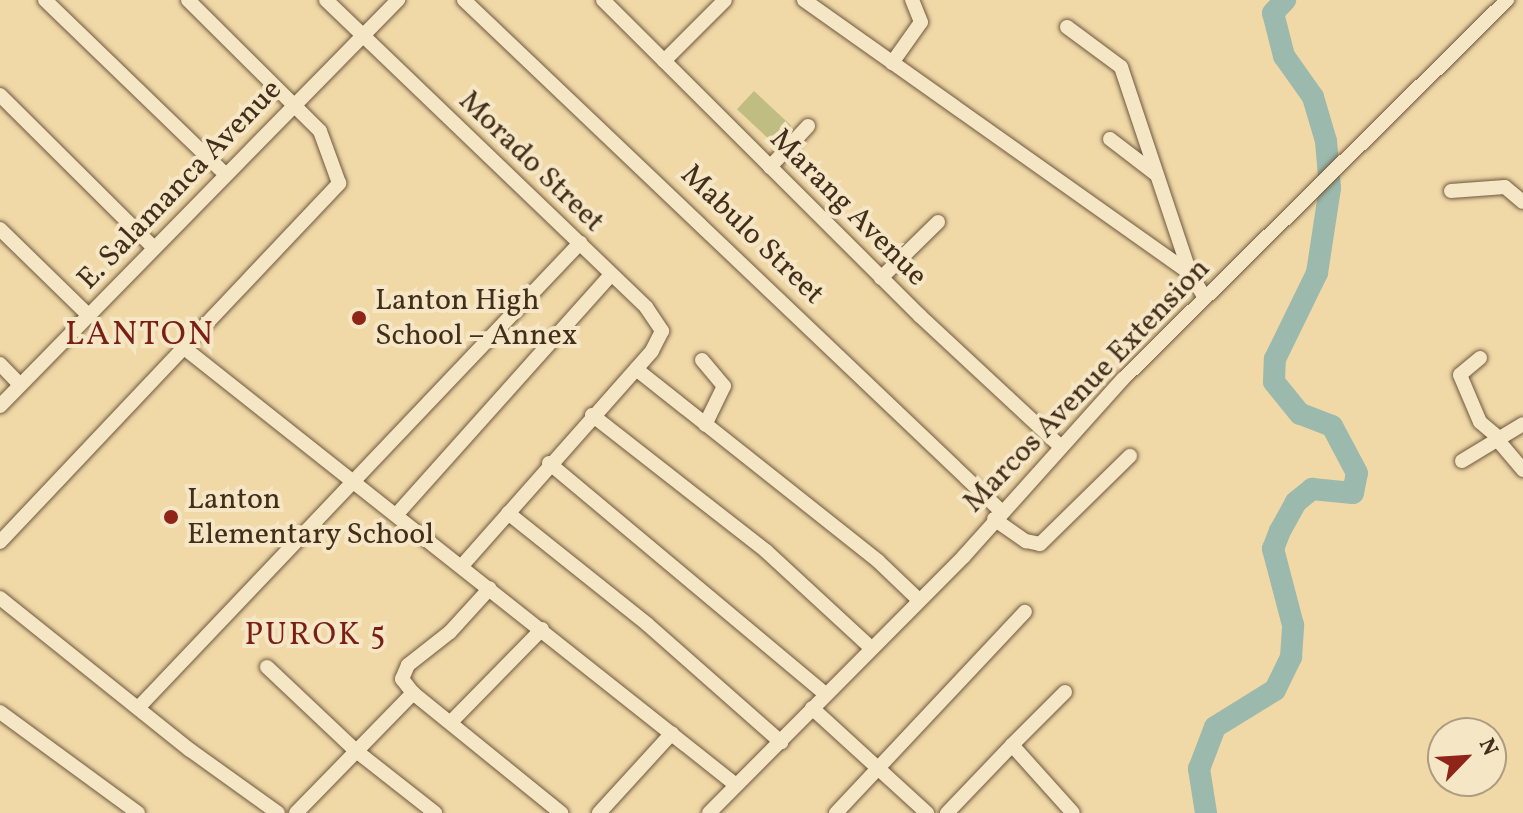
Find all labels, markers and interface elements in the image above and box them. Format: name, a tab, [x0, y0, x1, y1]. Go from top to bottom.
street label: E. Salamanca Avenue	[70, 72, 290, 298]
street label: Morado Street	[451, 84, 611, 240]
street label: Marang Avenue	[762, 122, 934, 294]
street label: Mabulo Street	[673, 158, 831, 312]
street label: Marcos Avenue Extension	[956, 251, 1218, 521]
place label: Lanton High School – Annex	[375, 283, 578, 354]
marker: Lanton High School – Annex	[350, 309, 368, 327]
district label: LANTON	[65, 316, 215, 356]
place label: Lanton Elementary School	[187, 482, 435, 552]
marker: Lanton Elementary School	[162, 508, 180, 526]
district label: PUROK 5	[245, 617, 387, 655]
north arrow	[1427, 717, 1507, 797]
text: N	[1470, 734, 1505, 761]

